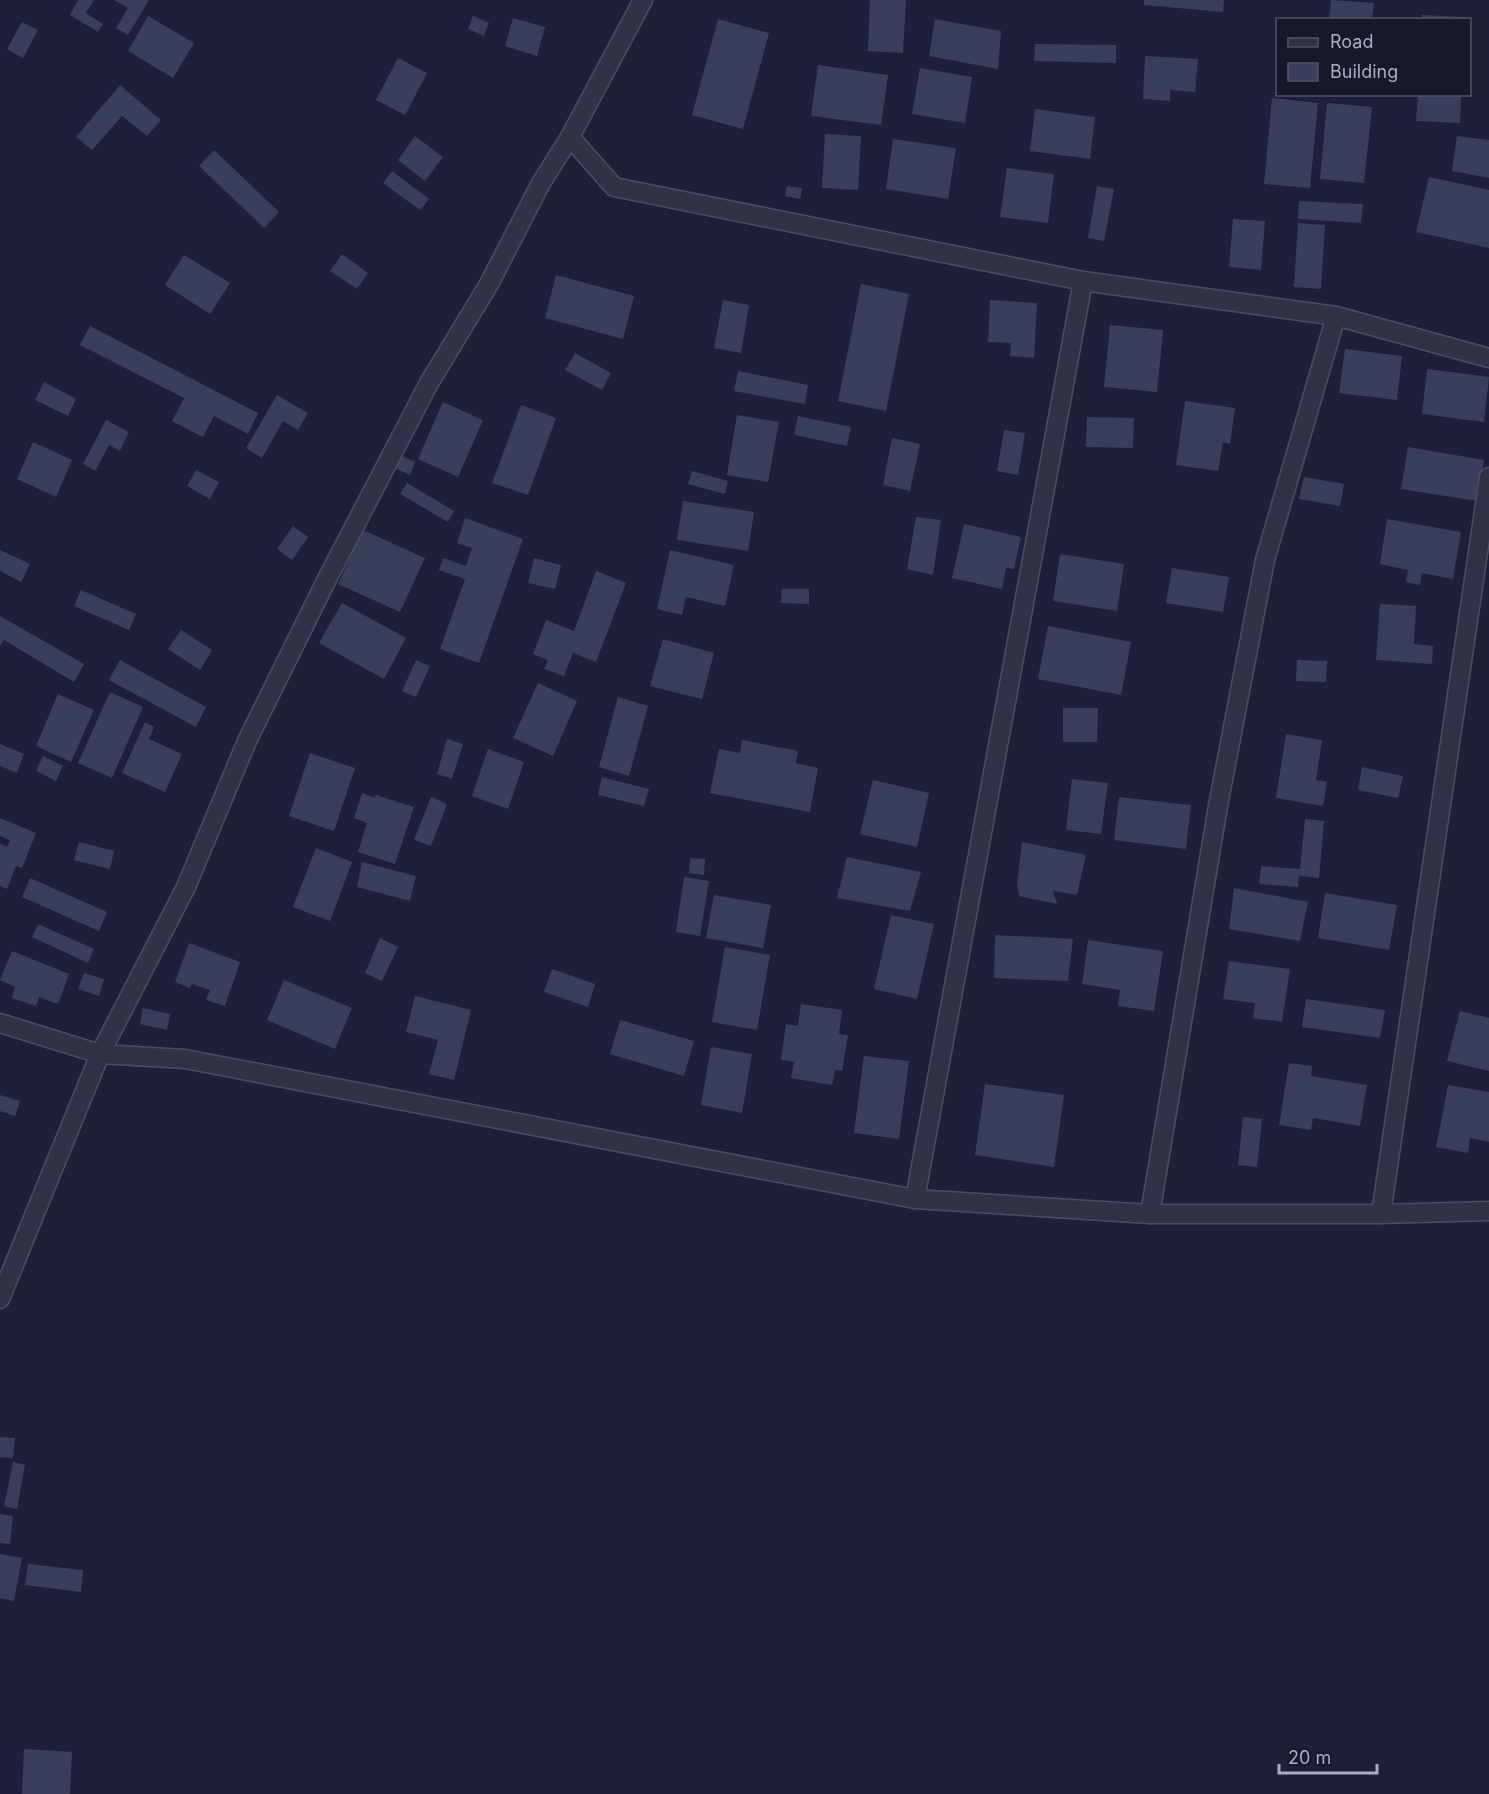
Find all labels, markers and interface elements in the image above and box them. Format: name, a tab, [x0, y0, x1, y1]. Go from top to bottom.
legend	[1276, 18, 1471, 96]
text: Road	[1330, 31, 1373, 52]
text: Building	[1330, 61, 1398, 82]
scale bar	[1279, 1737, 1376, 1775]
text: 20 m	[1288, 1747, 1331, 1768]

